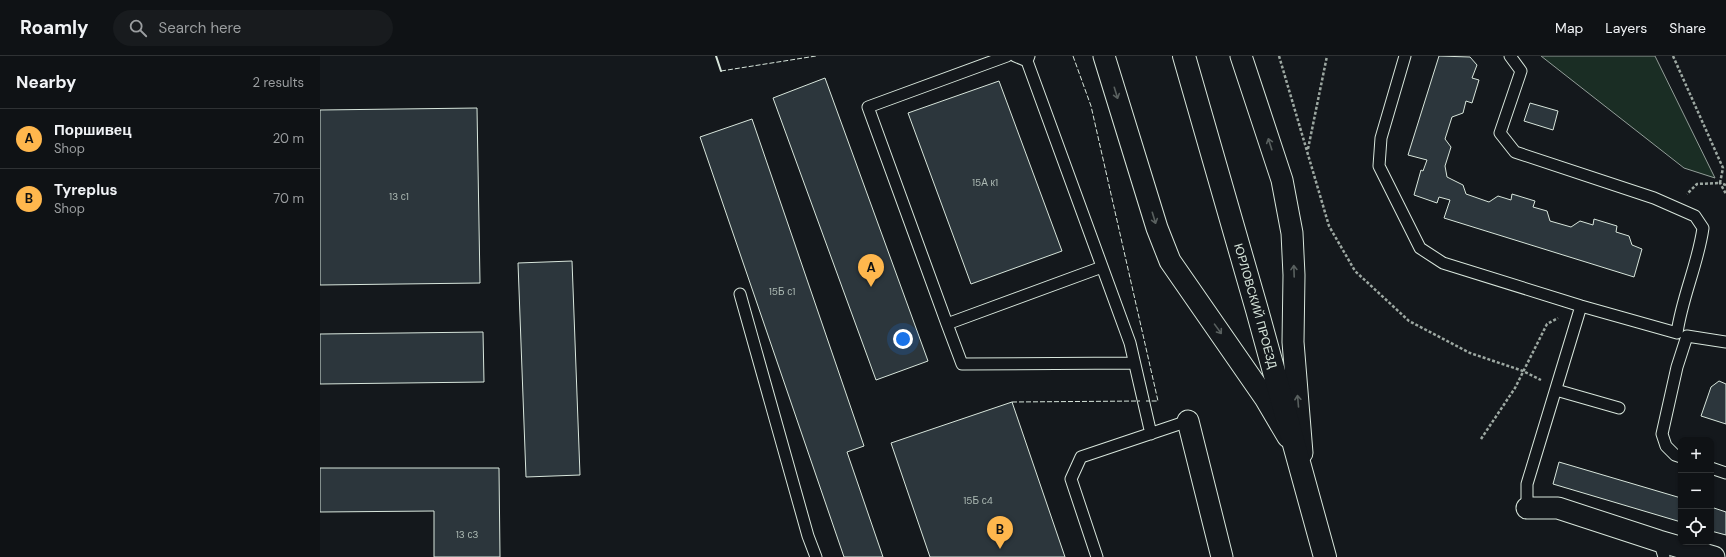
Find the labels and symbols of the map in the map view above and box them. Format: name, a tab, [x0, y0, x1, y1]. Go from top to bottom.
one-way arrow	[1113, 87, 1120, 100]
one-way arrow	[1266, 138, 1273, 151]
house number: 15А к1	[972, 176, 998, 189]
house number: 13 с1	[389, 190, 409, 203]
one-way arrow	[1151, 211, 1158, 224]
street label: ЮРЛОВСКИЙ ПРОЕЗД	[1230, 242, 1281, 370]
pin: A	[858, 254, 884, 287]
one-way arrow	[1290, 265, 1298, 278]
house number: 15Б с1	[769, 285, 795, 298]
one-way arrow	[1214, 324, 1222, 335]
your location	[893, 329, 913, 349]
one-way arrow	[1295, 395, 1302, 408]
house number: 15Б с4	[963, 494, 993, 507]
pin: B	[987, 516, 1013, 549]
house number: 13 с3	[456, 528, 478, 541]

